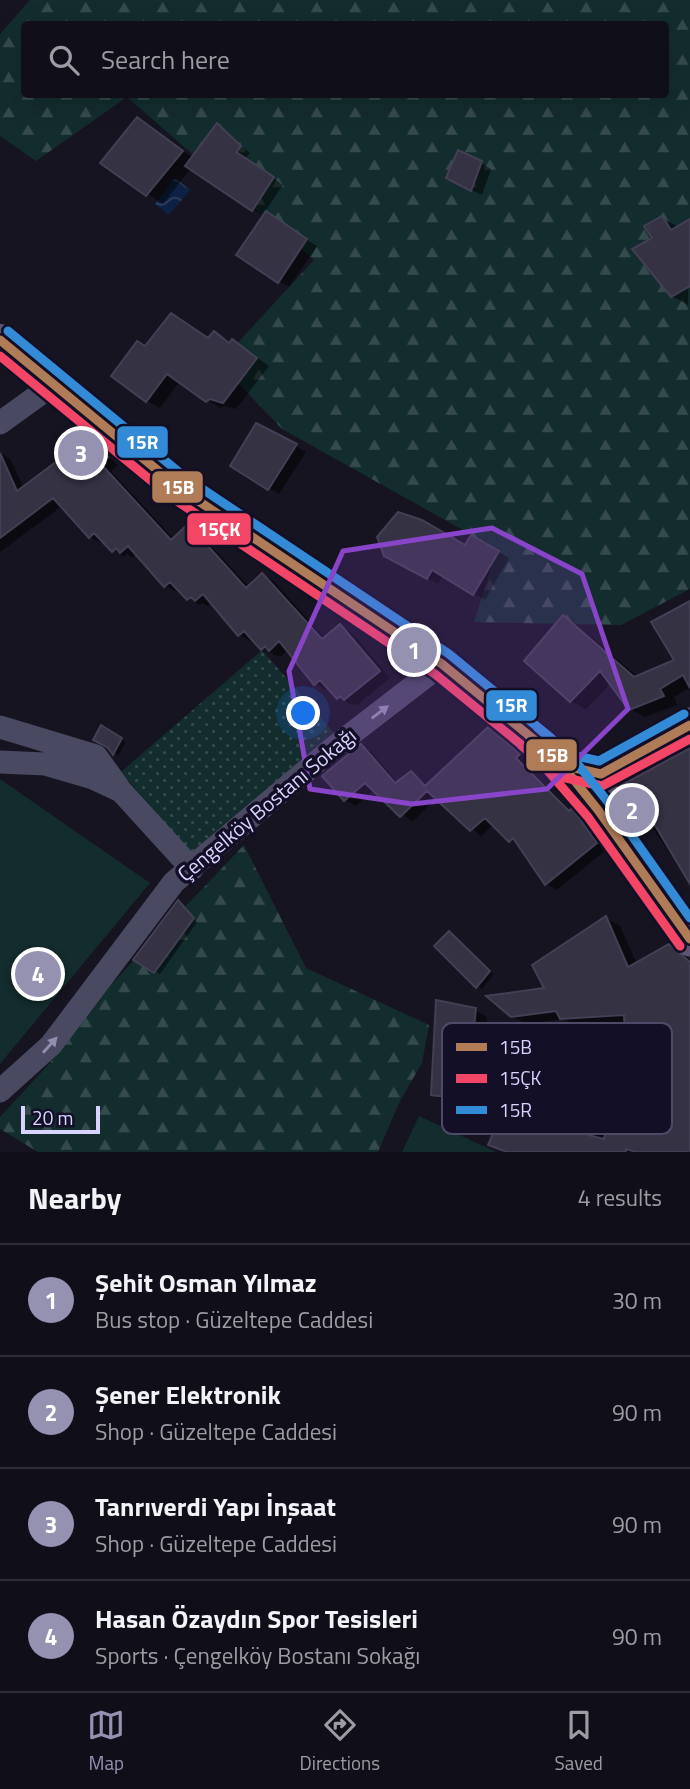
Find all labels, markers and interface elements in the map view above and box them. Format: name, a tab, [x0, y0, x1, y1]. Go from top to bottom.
search box	[21, 21, 669, 98]
text: Search here	[101, 40, 230, 79]
icon: search	[45, 41, 83, 79]
line badge: 15R	[116, 425, 169, 459]
pin: 3	[58, 427, 104, 479]
text: 15R	[125, 427, 159, 456]
line badge: 15B	[151, 470, 204, 504]
text: 15B	[162, 472, 194, 501]
line badge: 15ÇK	[186, 512, 252, 546]
text: 15ÇK	[198, 514, 240, 543]
pin: 1	[391, 624, 437, 676]
line badge: 15R	[485, 689, 538, 722]
text: 15R	[494, 690, 528, 719]
your location	[286, 696, 320, 730]
one-way arrow	[371, 705, 389, 719]
street label: Çengelköy Bostanı Sokağı	[170, 720, 363, 889]
line badge: 15B	[525, 738, 578, 772]
text: 15B	[536, 740, 568, 769]
pin: 2	[609, 784, 655, 836]
pin: 4	[15, 948, 61, 1000]
legend	[442, 1023, 672, 1134]
text: 15B	[499, 1032, 532, 1061]
one-way arrow	[42, 1036, 58, 1054]
text: 15ÇK	[499, 1063, 542, 1092]
text: 15R	[499, 1095, 532, 1124]
scale bar	[21, 1103, 100, 1135]
text: 20 m	[32, 1103, 73, 1132]
text: Nearby	[28, 1175, 121, 1221]
text: 4 results	[578, 1180, 662, 1215]
text: Şehit Osman Yılmaz	[95, 1263, 317, 1302]
text: 1	[45, 1283, 57, 1318]
text: 30 m	[612, 1283, 662, 1318]
text: Bus stop · Güzeltepe Caddesi	[95, 1302, 373, 1337]
text: Şener Elektronik	[95, 1375, 281, 1414]
text: 2	[45, 1395, 57, 1430]
text: 90 m	[612, 1395, 662, 1430]
text: Shop · Güzeltepe Caddesi	[95, 1414, 337, 1449]
text: Tanrıverdi Yapı İnşaat	[95, 1487, 336, 1526]
text: 3	[45, 1507, 57, 1542]
text: 90 m	[612, 1507, 662, 1542]
text: Shop · Güzeltepe Caddesi	[95, 1526, 337, 1561]
text: Hasan Özaydın Spor Tesisleri	[95, 1599, 418, 1638]
text: 4	[45, 1619, 57, 1654]
text: 90 m	[612, 1619, 662, 1654]
text: Sports · Çengelköy Bostanı Sokağı	[95, 1638, 420, 1673]
tab: Map	[87, 1706, 125, 1777]
tab: Directions	[300, 1706, 380, 1777]
tab: Saved	[554, 1706, 603, 1777]

